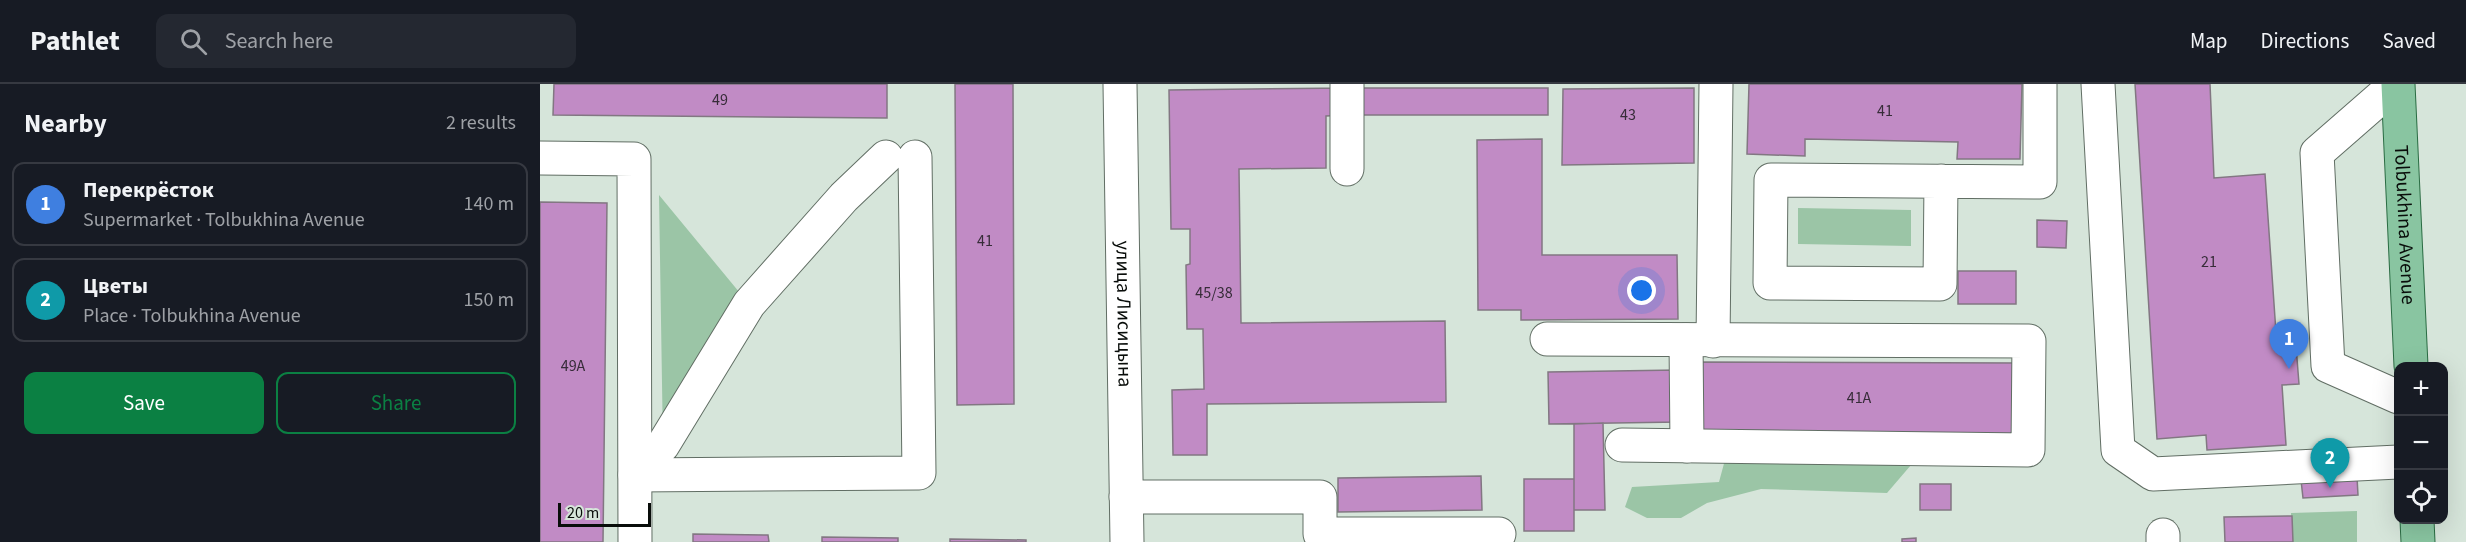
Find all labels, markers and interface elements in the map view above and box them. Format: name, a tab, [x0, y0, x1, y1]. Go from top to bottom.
search box	[156, 14, 576, 68]
text: Pathlet	[30, 21, 120, 61]
icon: search	[177, 25, 210, 58]
text: Search here	[225, 25, 333, 57]
text: Map	[2190, 26, 2228, 56]
text: Directions	[2261, 26, 2349, 56]
text: Saved	[2382, 26, 2436, 56]
house number: 49	[712, 89, 728, 111]
house number: 41	[1877, 100, 1893, 122]
house number: 43	[1620, 104, 1636, 126]
text: Nearby	[24, 105, 107, 142]
text: 2 results	[446, 109, 516, 137]
street label: Tolbukhina Avenue	[2387, 144, 2422, 305]
text: Перекрёсток	[83, 174, 214, 206]
text: 1	[40, 190, 51, 218]
text: 140 m	[464, 190, 514, 218]
text: Supermarket · Tolbukhina Avenue	[83, 206, 365, 234]
house number: 41	[977, 230, 993, 252]
street label: улица Лисицына	[1108, 240, 1139, 388]
house number: 21	[2201, 251, 2217, 273]
text: Цветы	[83, 270, 148, 302]
your location	[1627, 276, 1656, 305]
house number: 45/38	[1195, 282, 1233, 304]
text: 2	[40, 286, 51, 314]
text: 150 m	[464, 286, 514, 314]
text: Place · Tolbukhina Avenue	[83, 302, 301, 330]
pin: 1	[2270, 320, 2308, 369]
house number: 49А	[561, 355, 586, 377]
map controls	[2394, 362, 2448, 524]
button: +	[2394, 362, 2448, 416]
button: Save	[24, 372, 264, 434]
button: Share	[276, 372, 516, 434]
house number: 41А	[1847, 387, 1872, 409]
button: −	[2394, 416, 2448, 470]
pin: 2	[2310, 438, 2350, 488]
button: locate	[2394, 470, 2448, 524]
scale bar	[558, 500, 651, 528]
text: 20 m	[567, 502, 599, 524]

